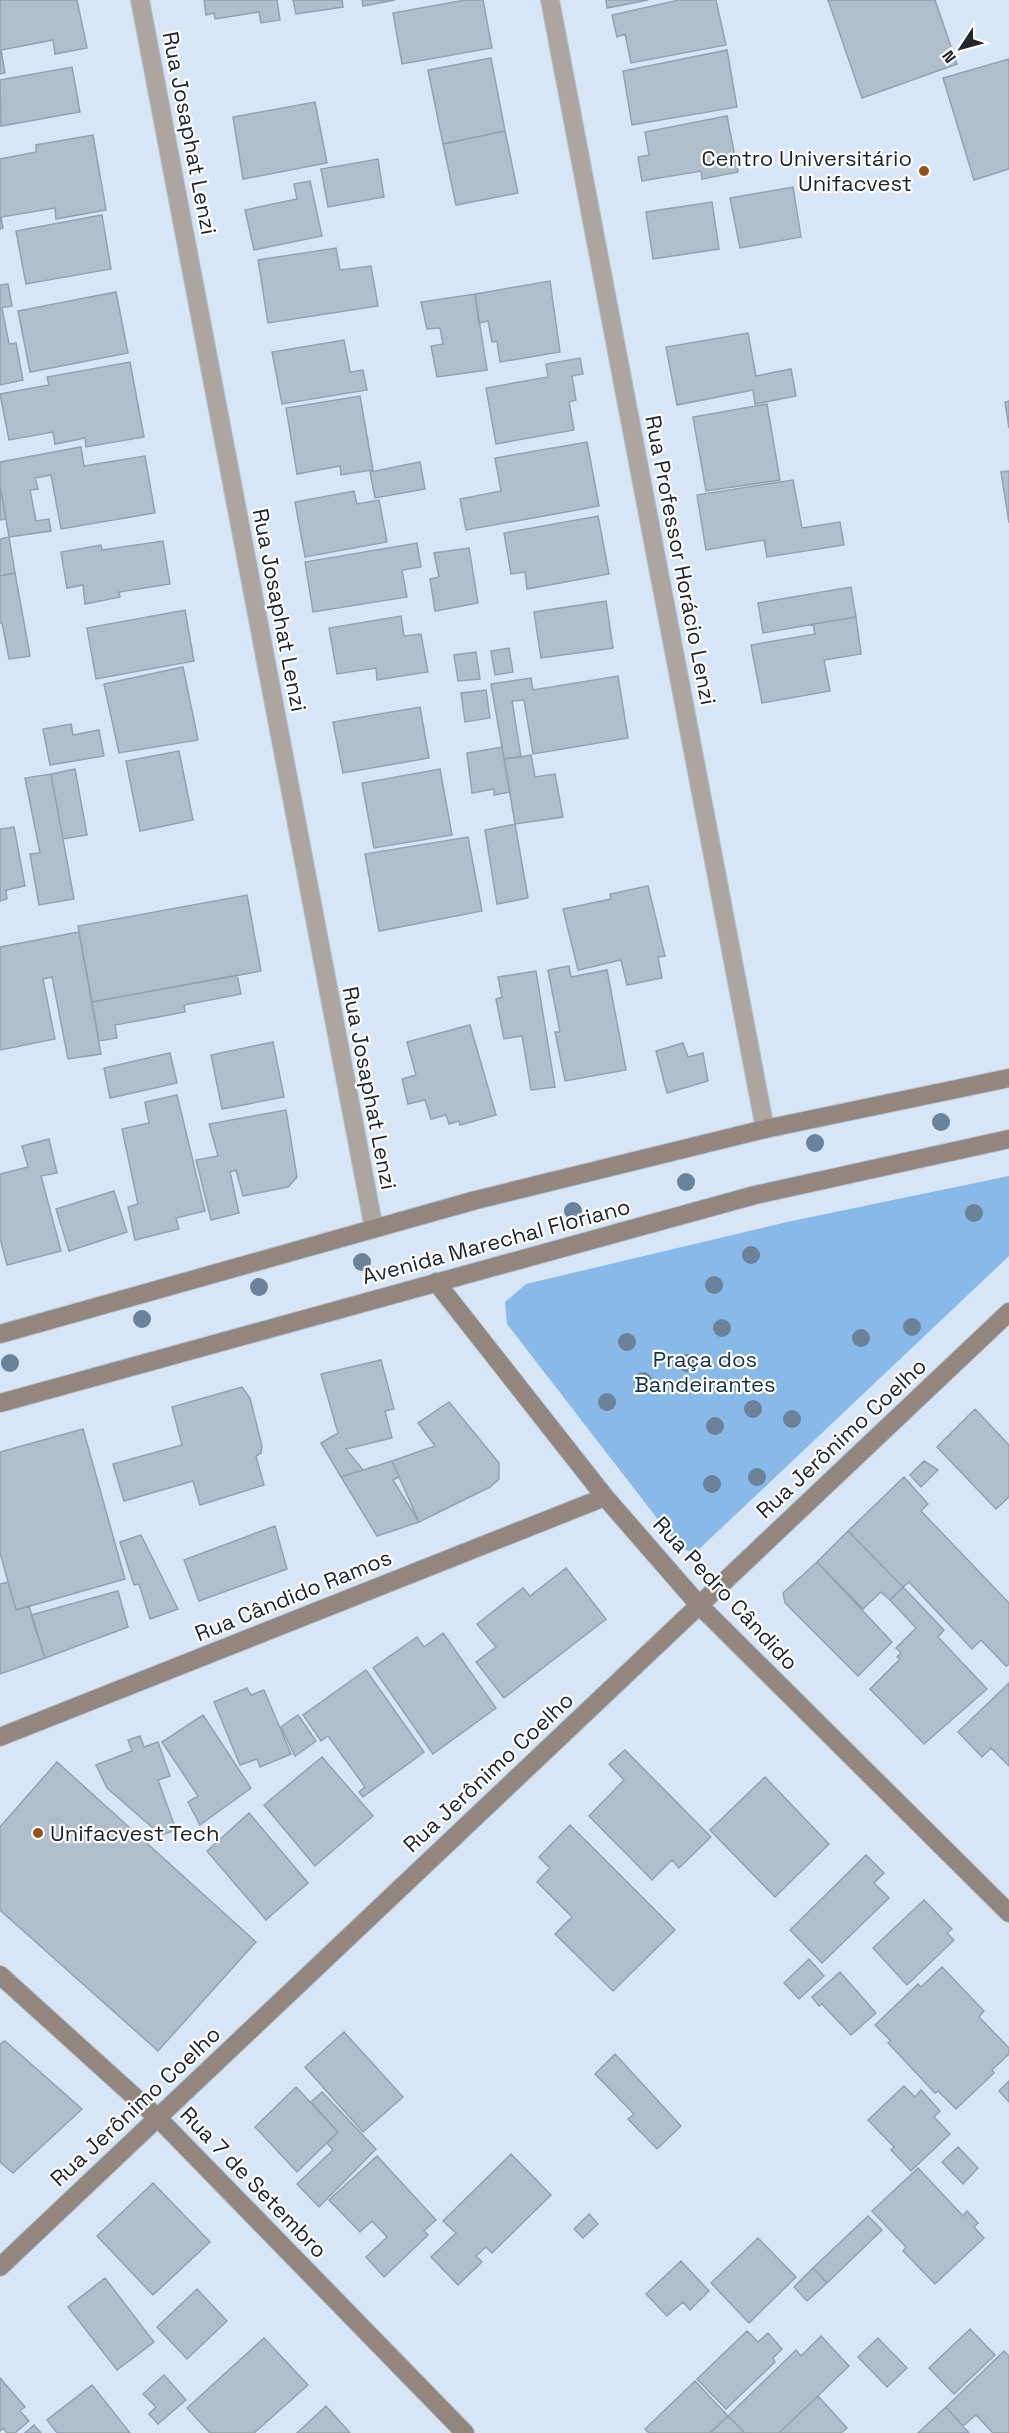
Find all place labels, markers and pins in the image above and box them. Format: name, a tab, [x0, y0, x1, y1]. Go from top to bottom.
place label: Centro Universitário Unifacvest	[701, 144, 912, 197]
marker: Centro Universitário Unifacvest	[917, 164, 931, 178]
place label: Unifacvest Tech	[50, 1819, 219, 1847]
marker: Unifacvest Tech	[31, 1826, 45, 1840]

